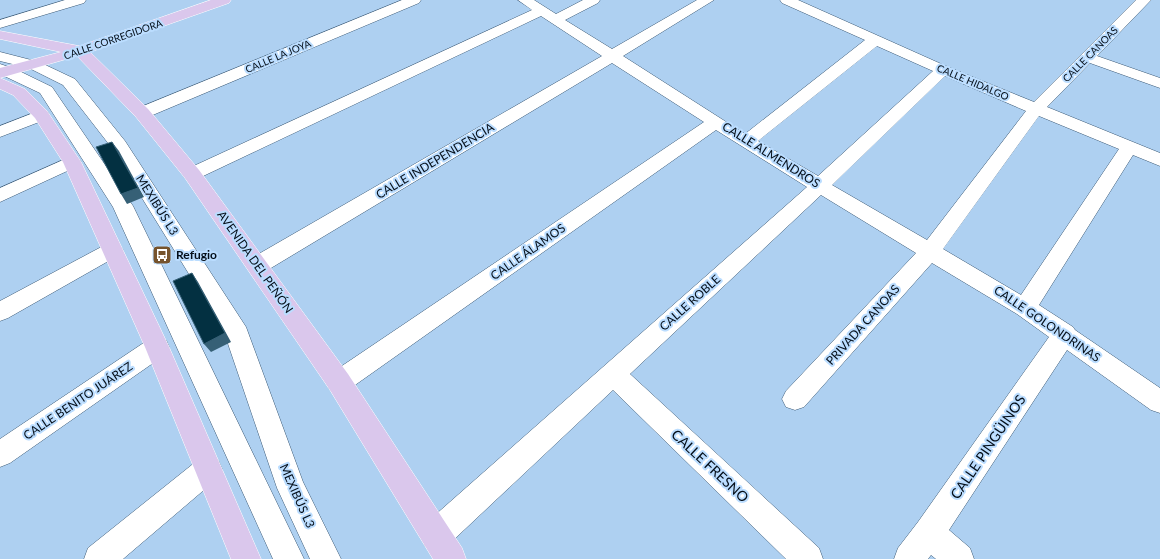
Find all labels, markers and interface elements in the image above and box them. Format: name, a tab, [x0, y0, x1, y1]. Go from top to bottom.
street label: CALLE CORREGIDORA	[62, 16, 164, 62]
street label: CALLE CANOAS	[1060, 24, 1120, 84]
street label: CALLE LA JOYA	[243, 37, 313, 75]
street label: CALLE HIDALGO	[935, 61, 1011, 103]
street label: CALLE ALMENDROS	[720, 118, 823, 191]
street label: CALLE INDEPENDENCIA	[373, 119, 497, 202]
street label: MEXIBÚS L3	[133, 172, 182, 238]
street label: AVENIDA DEL PEÑÓN	[214, 208, 296, 316]
street label: CALLE ÁLAMOS	[487, 220, 568, 283]
bus stop icon: Refugio	[151, 244, 173, 266]
place label: Refugio	[176, 247, 217, 262]
street label: CALLE ROBLE	[656, 271, 723, 334]
street label: PRIVADA CANOAS	[823, 281, 903, 368]
street label: CALLE GOLONDRINAS	[991, 282, 1103, 365]
street label: CALLE BENITO JUÁREZ	[20, 359, 135, 443]
street label: CALLE PINGÜINOS	[946, 391, 1029, 502]
street label: CALLE FRESNO	[668, 426, 752, 506]
street label: MEXIBÚS L3	[277, 461, 318, 530]

